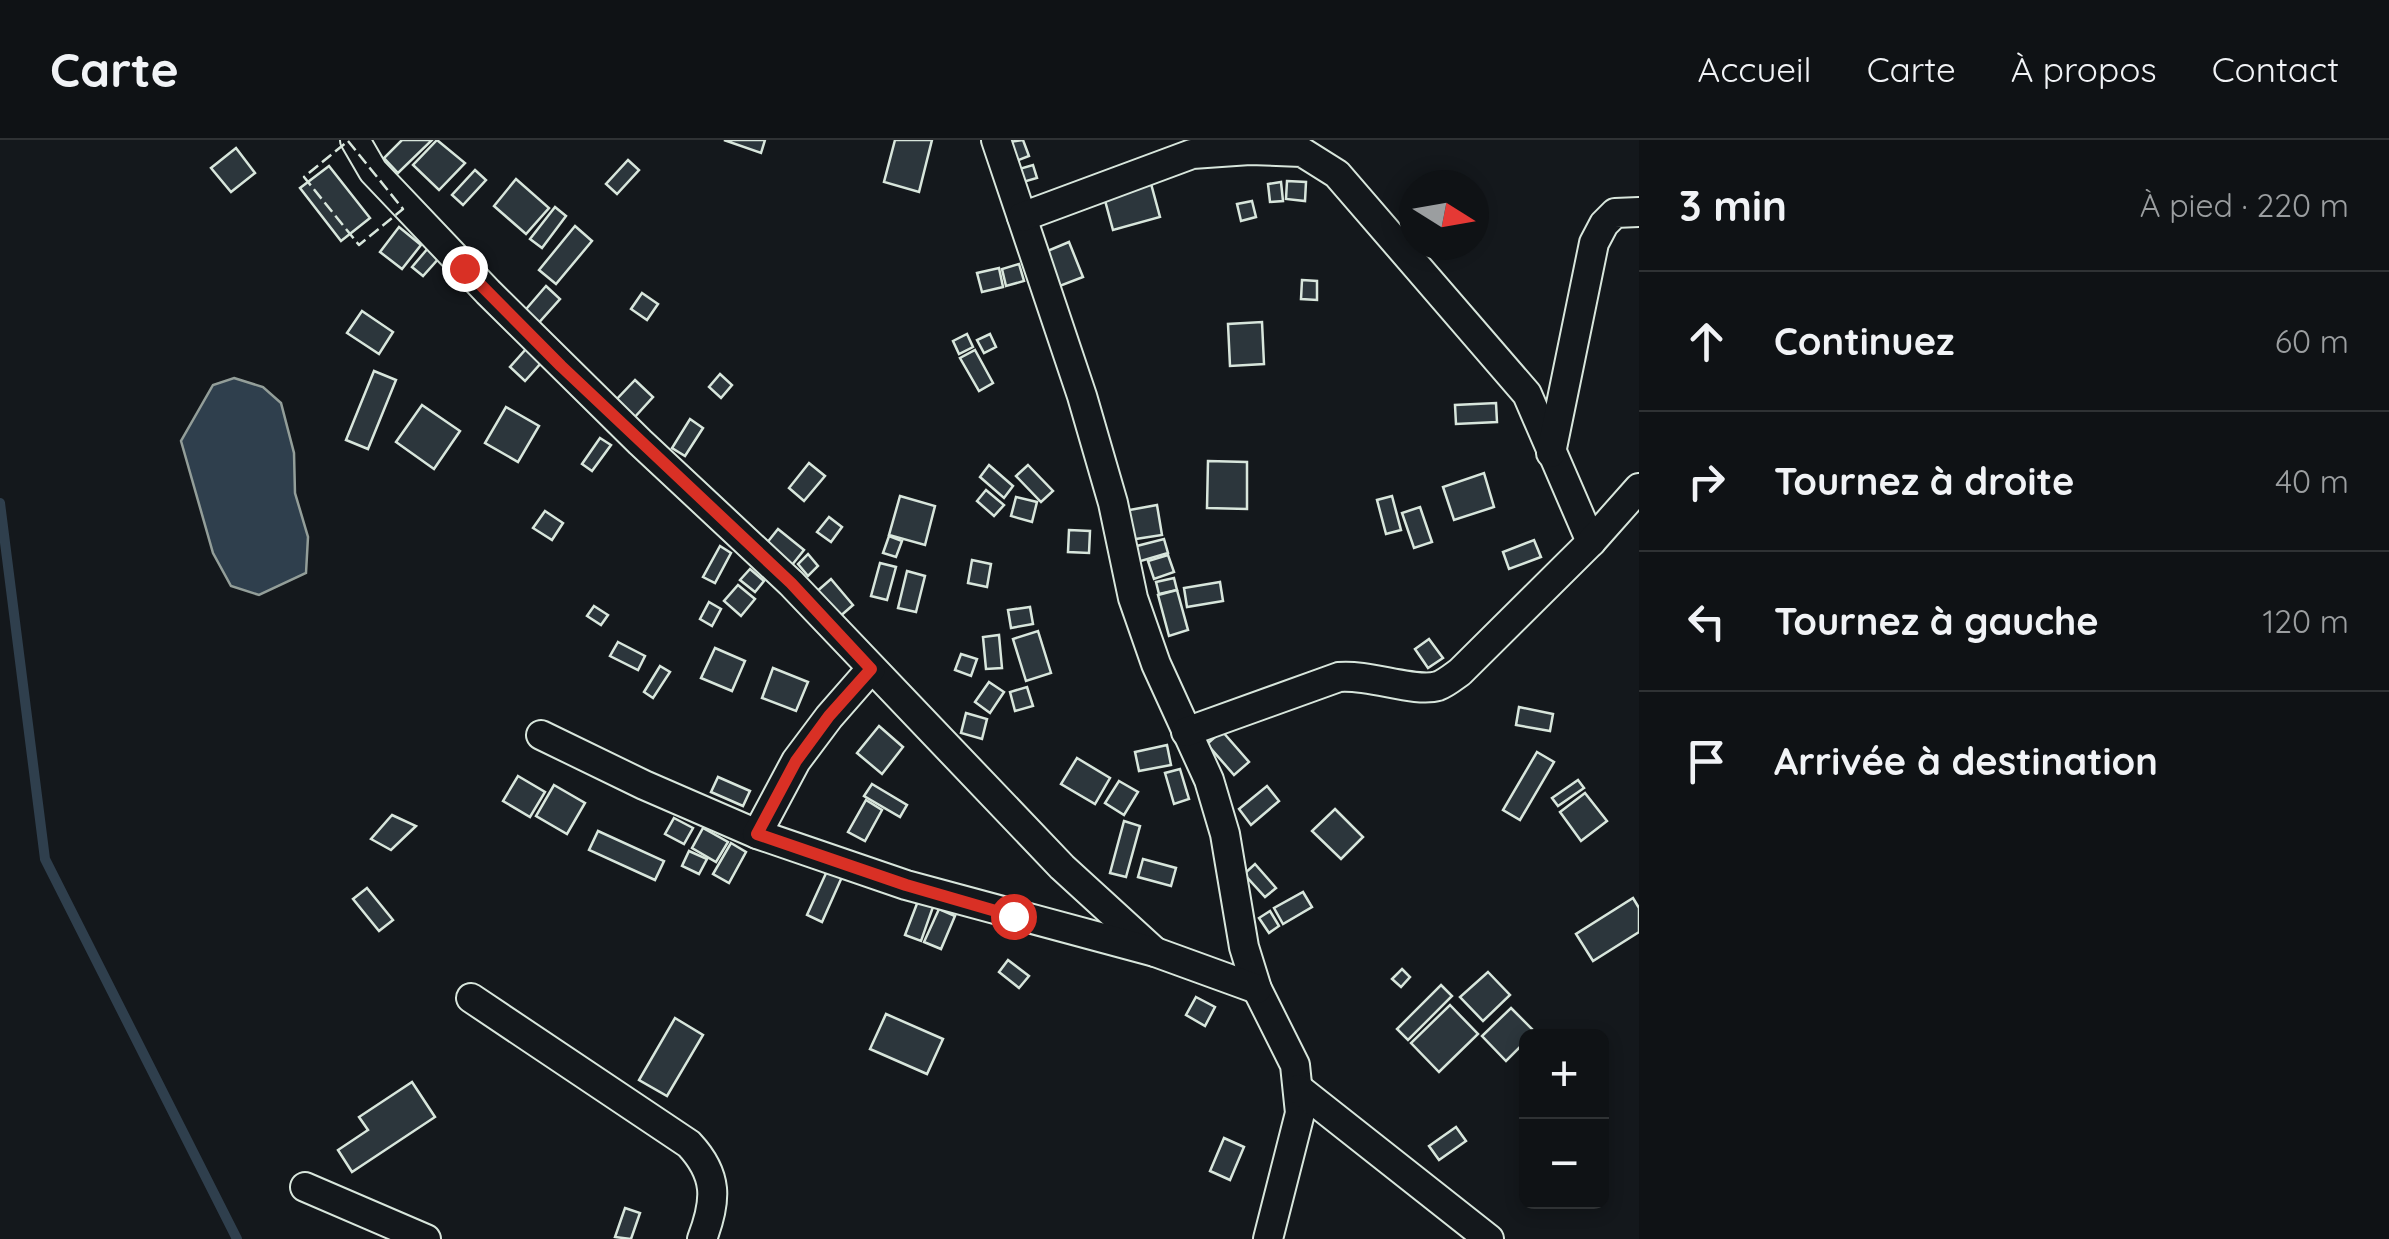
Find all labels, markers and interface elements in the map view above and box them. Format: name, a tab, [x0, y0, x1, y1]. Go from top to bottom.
text: Carte	[50, 39, 179, 99]
text: Accueil	[1698, 47, 1812, 91]
text: Carte	[1867, 47, 1956, 91]
text: À propos	[2011, 47, 2157, 91]
text: Contact	[2212, 47, 2339, 91]
north arrow	[1399, 170, 1489, 260]
text: 3 min	[1679, 179, 1787, 232]
text: À pied · 220 m	[2140, 185, 2349, 225]
route end	[442, 246, 488, 292]
icon: ahead	[1679, 314, 1734, 369]
text: Continuez	[1774, 317, 1954, 365]
text: 60 m	[2275, 321, 2349, 361]
icon: right	[1679, 454, 1734, 509]
text: Tournez à droite	[1774, 457, 2074, 505]
text: 40 m	[2275, 461, 2349, 501]
icon: left	[1679, 594, 1734, 649]
text: Tournez à gauche	[1774, 597, 2099, 645]
text: 120 m	[2262, 601, 2349, 641]
icon: arrive	[1679, 734, 1734, 789]
text: Arrivée à destination	[1774, 737, 2158, 785]
route start	[991, 894, 1037, 940]
map controls	[1519, 1029, 1609, 1209]
button: +	[1519, 1029, 1609, 1119]
button: −	[1519, 1119, 1609, 1209]

